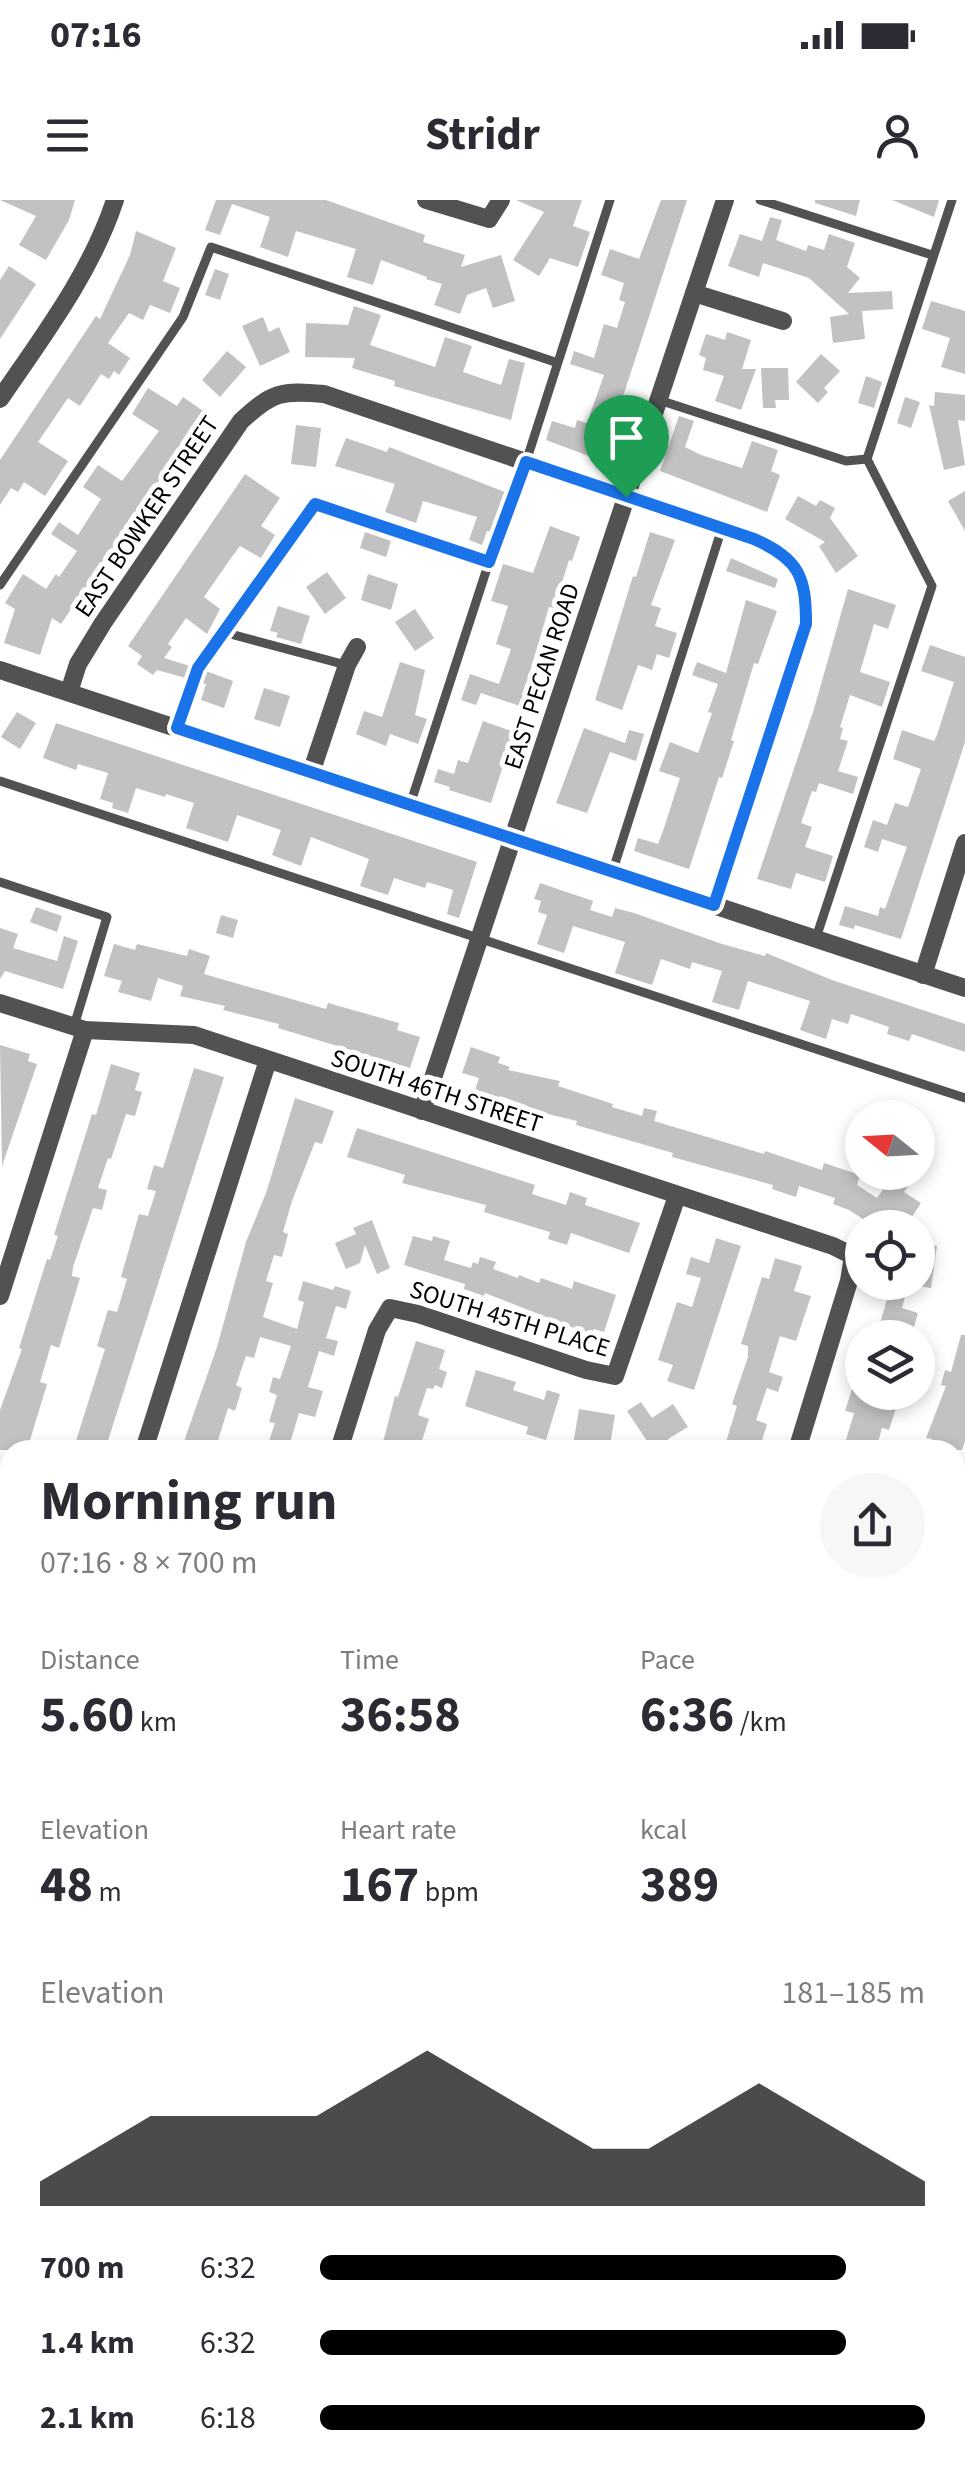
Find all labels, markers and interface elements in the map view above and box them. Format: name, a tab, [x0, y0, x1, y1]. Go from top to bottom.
text: 07:16	[50, 8, 142, 62]
text: Stridr	[425, 103, 540, 167]
icon: menu	[40, 108, 95, 163]
icon: person	[870, 108, 925, 163]
pin	[584, 395, 669, 498]
street label: EAST BOWKER STREET	[66, 409, 228, 624]
icon: arrive	[599, 410, 654, 465]
street label: EAST PECAN ROAD	[495, 579, 589, 774]
street label: SOUTH 46TH STREET	[326, 1040, 547, 1142]
north arrow	[845, 1100, 935, 1190]
map controls	[845, 1100, 935, 1410]
button: locate	[845, 1210, 935, 1300]
street label: SOUTH 45TH PLACE	[405, 1271, 614, 1366]
button: layers	[845, 1320, 935, 1410]
text: Morning run	[40, 1463, 337, 1541]
button: share	[820, 1473, 925, 1578]
text: 07:16 · 8 × 700 m	[40, 1540, 258, 1586]
text: Distance	[40, 1640, 140, 1680]
text: Time	[340, 1640, 399, 1680]
text: Pace	[640, 1640, 695, 1680]
text: 5.60	[40, 1680, 134, 1751]
text: 36:58	[340, 1680, 461, 1751]
text: 6:36	[640, 1680, 734, 1751]
text: km	[134, 1702, 177, 1742]
text: /km	[734, 1702, 787, 1742]
text: Elevation	[40, 1810, 149, 1850]
text: Heart rate	[340, 1810, 456, 1850]
text: kcal	[640, 1810, 687, 1850]
text: 48	[40, 1850, 93, 1921]
text: 167	[340, 1850, 419, 1921]
text: 389	[640, 1850, 719, 1921]
text: m	[93, 1872, 122, 1912]
text: bpm	[419, 1872, 479, 1912]
text: Elevation	[40, 1970, 165, 2016]
text: 181–185 m	[781, 1970, 925, 2016]
text: 700 m	[40, 2245, 125, 2291]
text: 6:32	[200, 2245, 256, 2291]
text: 1.4 km	[40, 2320, 135, 2366]
text: 6:32	[200, 2320, 256, 2366]
text: 2.1 km	[40, 2395, 135, 2441]
text: 6:18	[200, 2395, 256, 2441]

